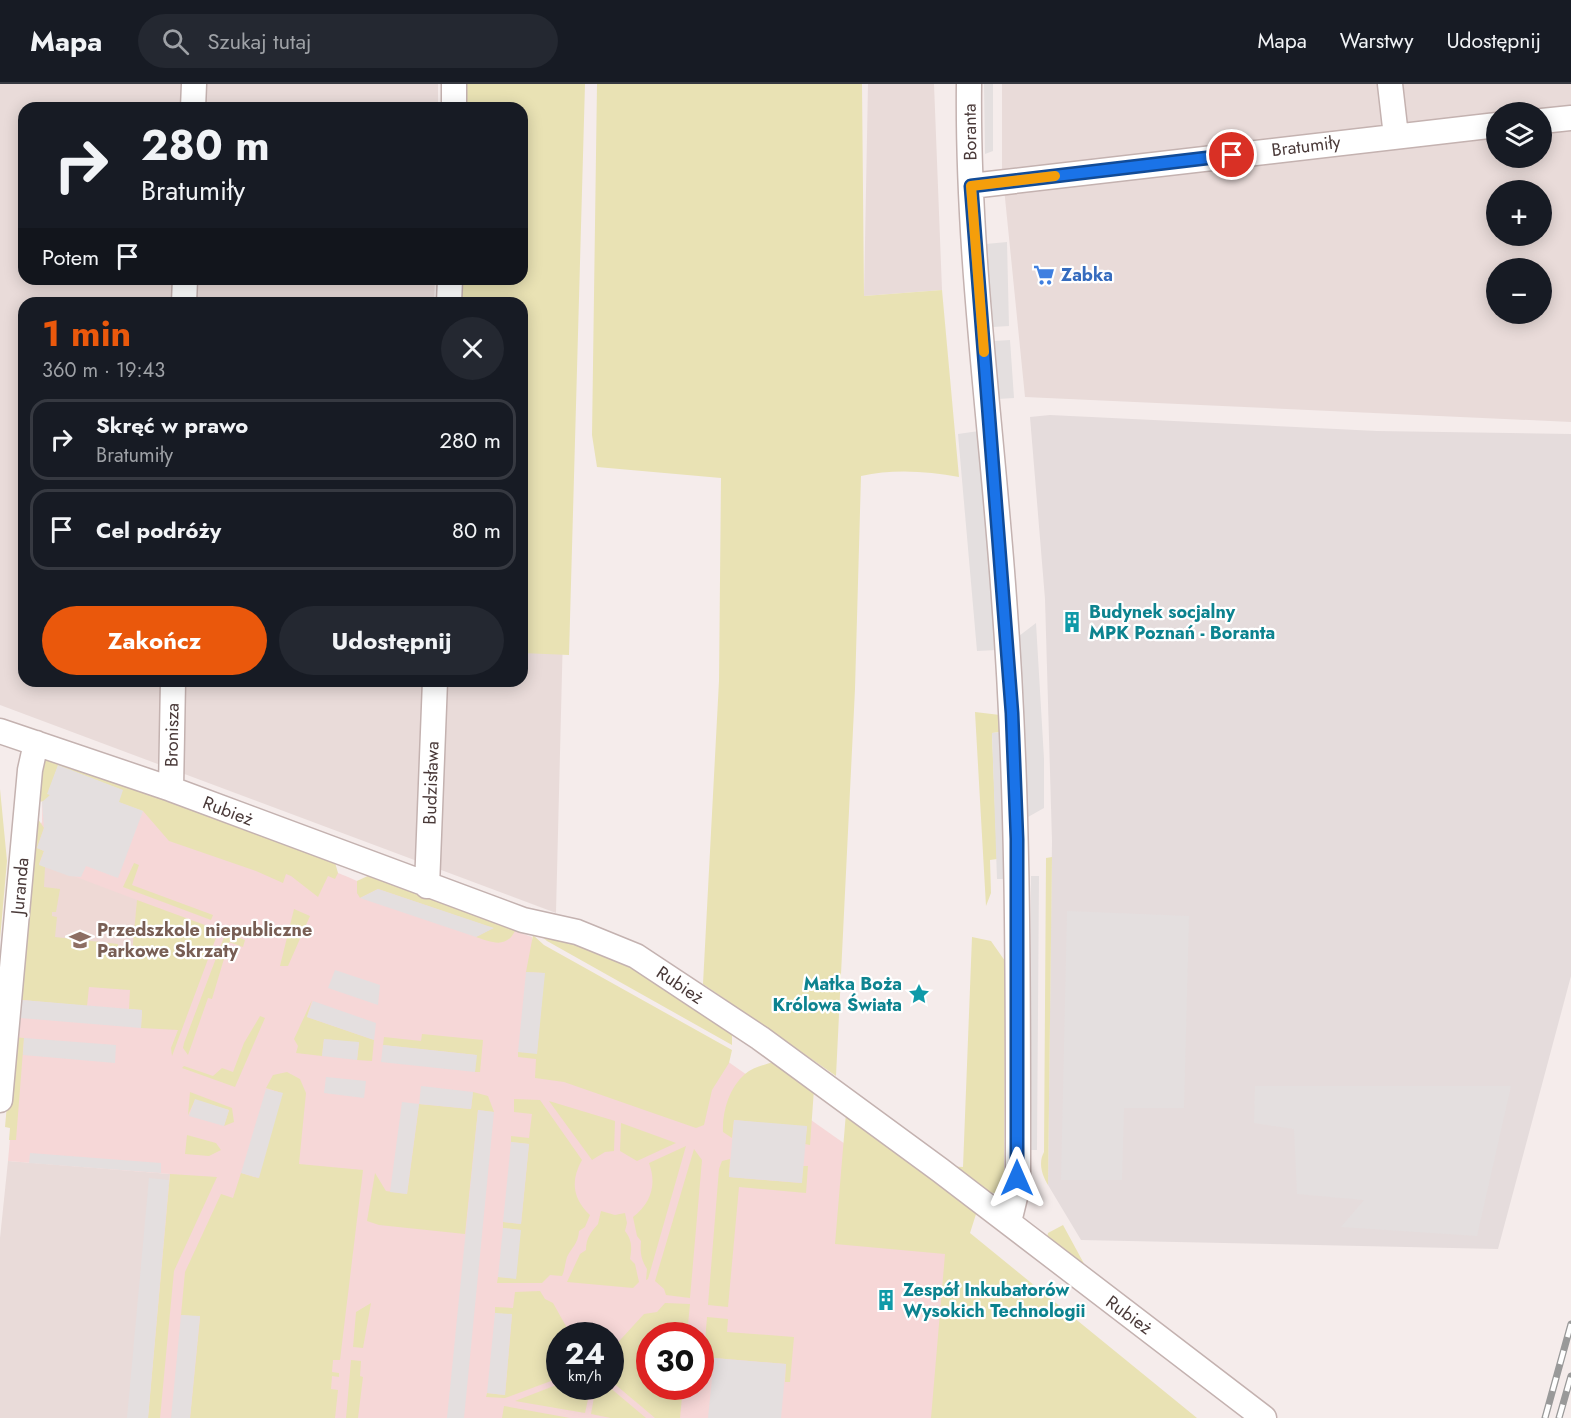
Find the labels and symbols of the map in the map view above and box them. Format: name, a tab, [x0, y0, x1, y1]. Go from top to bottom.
street label: Boranta	[957, 103, 983, 161]
pin	[1206, 129, 1257, 180]
street label: Bratumiły	[1270, 129, 1342, 163]
place label: Zabka	[1061, 262, 1113, 288]
supermarket icon: Zabka	[1032, 263, 1056, 287]
place label: Budynek socjalny MPK Poznań - Boranta	[1089, 599, 1275, 646]
building icon: Budynek socjalny MPK Poznań - Boranta	[1060, 610, 1084, 634]
street label: Bronisza	[158, 703, 186, 767]
street label: Budzisława	[417, 741, 445, 825]
street label: Rubież	[199, 790, 258, 833]
street label: Juranda	[4, 856, 35, 918]
place label: Przedszkole niepubliczne Parkowe Skrzaty	[97, 917, 312, 964]
school or university icon: Przedszkole niepubliczne Parkowe Skrzaty	[68, 928, 92, 952]
street label: Rubież	[651, 960, 709, 1011]
place label: Matka Boża Królowa Świata	[773, 971, 902, 1018]
place icon: Matka Boża Królowa Świata	[907, 982, 931, 1006]
position arrow	[985, 1146, 1049, 1210]
place label: Zespół Inkubatorów Wysokich Technologii	[903, 1277, 1085, 1324]
building icon: Zespół Inkubatorów Wysokich Technologii	[874, 1288, 898, 1312]
street label: Rubież	[1100, 1289, 1158, 1341]
speed limit sign: 30	[636, 1322, 714, 1400]

